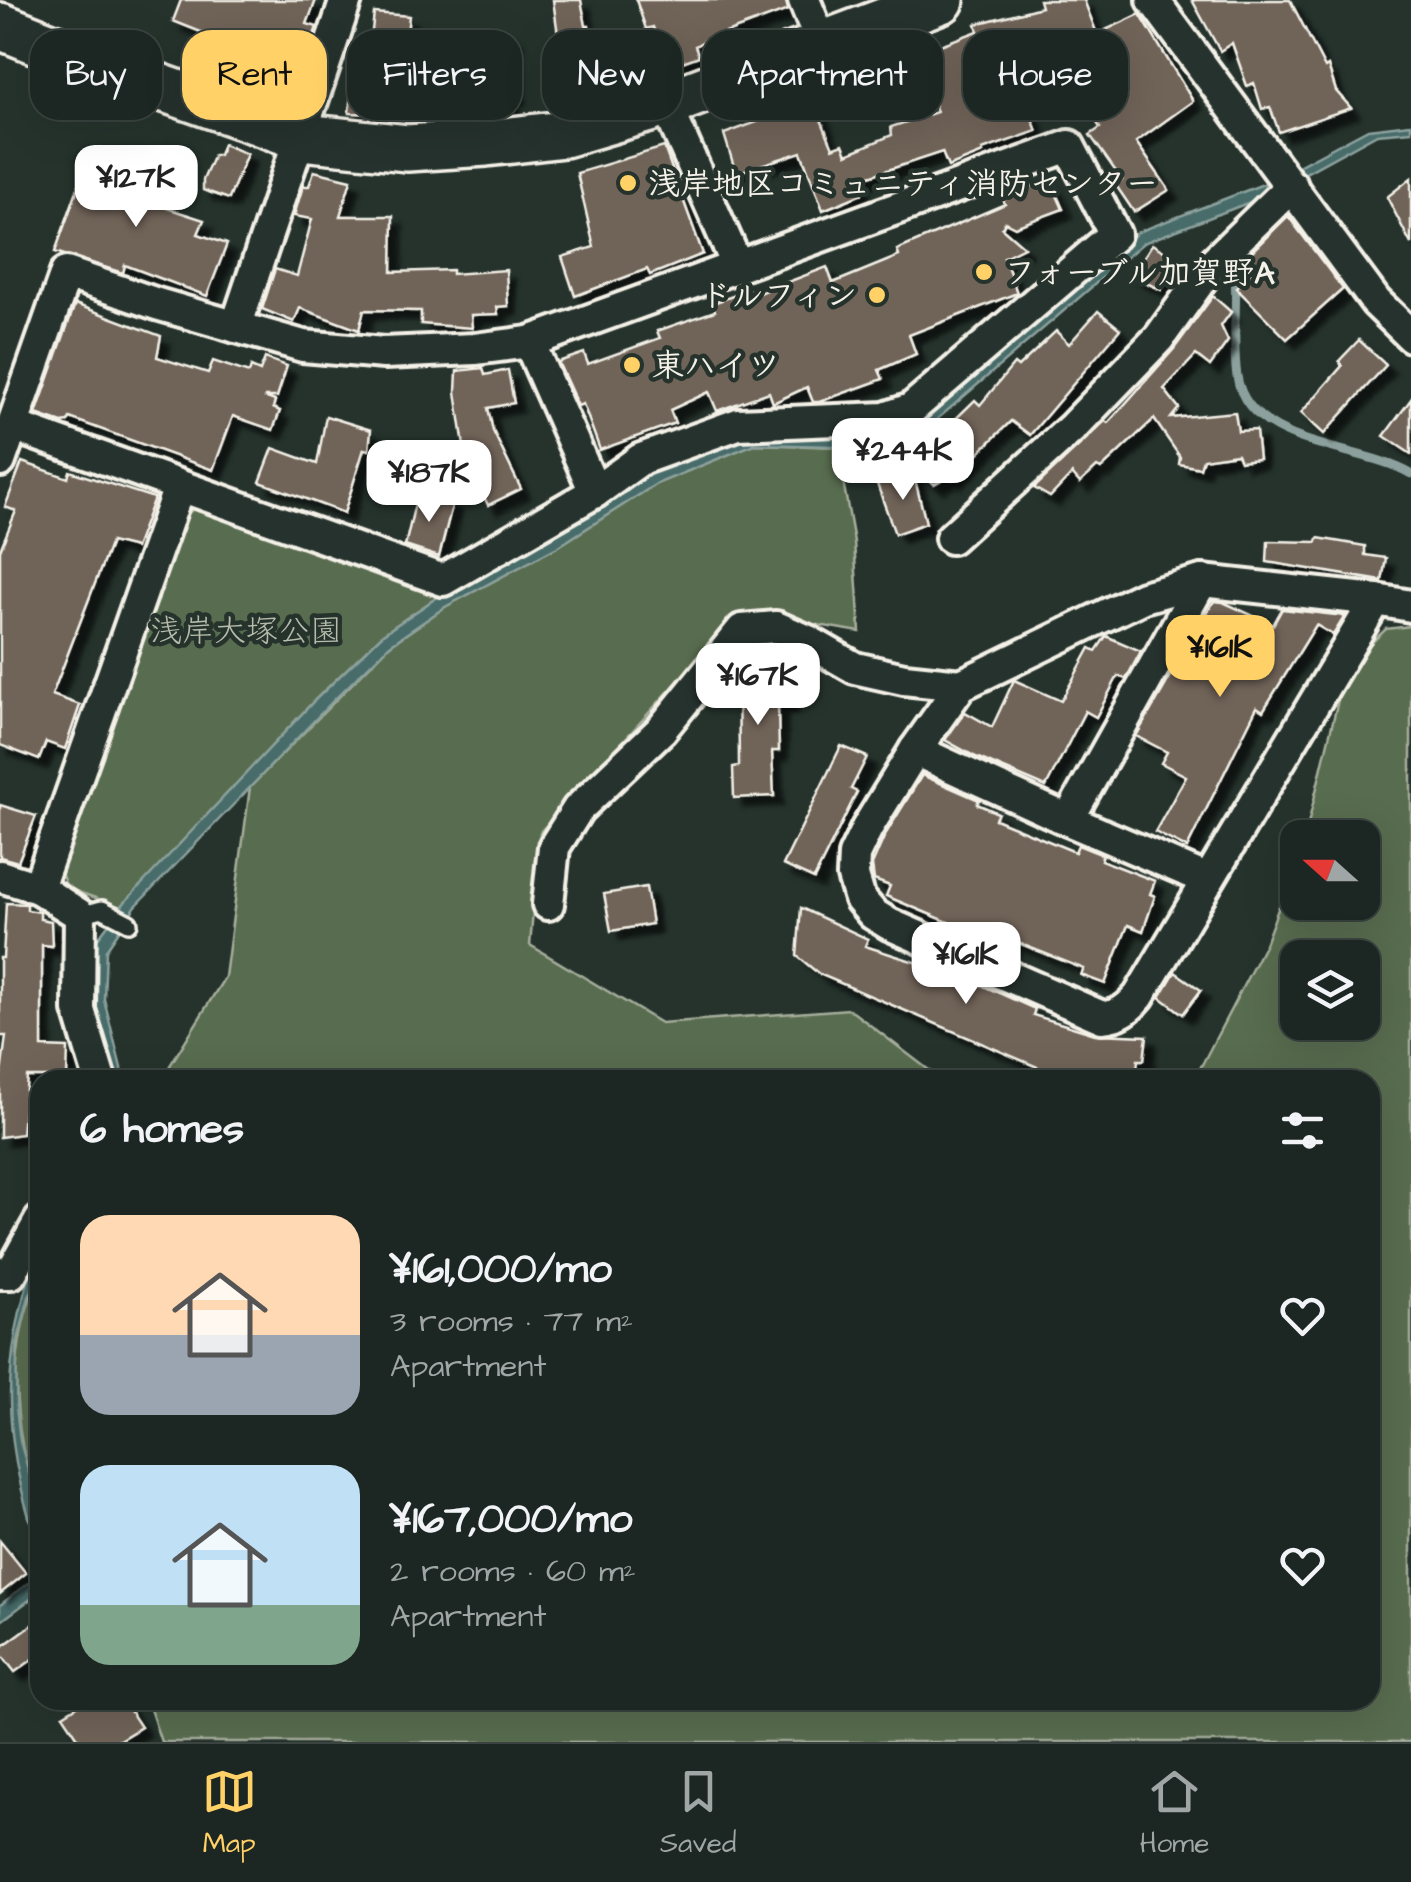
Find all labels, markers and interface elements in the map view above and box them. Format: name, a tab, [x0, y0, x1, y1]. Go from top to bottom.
chip: Buy	[30, 30, 162, 120]
chip: Rent	[182, 30, 327, 120]
chip: Filters	[347, 30, 522, 120]
chip: New	[542, 30, 682, 120]
chip: Apartment	[702, 30, 943, 120]
chip: House	[963, 30, 1128, 120]
pin: ¥127K	[66, 145, 206, 230]
text: ¥127K	[97, 155, 175, 200]
place label: 浅岸地区コミュニティ消防センター	[648, 162, 1158, 207]
marker: 浅岸地区コミュニティ消防センター	[617, 172, 639, 194]
place label: フォーブル加賀野A	[1004, 251, 1275, 296]
marker: フォーブル加賀野A	[973, 261, 995, 283]
place label: ドルフィン	[700, 274, 857, 319]
marker: ドルフィン	[866, 284, 888, 306]
place label: 東ハイツ	[652, 344, 780, 389]
marker: 東ハイツ	[621, 354, 643, 376]
pin: ¥244K	[833, 418, 973, 503]
text: ¥244K	[854, 428, 952, 473]
pin: ¥187K	[359, 440, 499, 525]
text: ¥187K	[389, 450, 470, 495]
park label: 浅岸大塚公園	[150, 609, 342, 654]
pin: ¥161K	[1150, 615, 1290, 700]
text: ¥161K	[1188, 625, 1252, 670]
pin: ¥167K	[688, 643, 828, 728]
text: ¥167K	[718, 653, 798, 698]
north arrow	[1280, 820, 1380, 920]
map controls	[1280, 820, 1380, 1040]
pin: ¥161K	[896, 922, 1036, 1007]
text: ¥161K	[934, 932, 998, 977]
button: layers	[1280, 940, 1380, 1040]
text: 6 homes	[80, 1101, 244, 1159]
icon: filters	[1275, 1103, 1330, 1158]
text: ¥161,000/mo	[390, 1241, 612, 1299]
icon: home	[160, 1255, 280, 1375]
icon: heart	[1275, 1288, 1330, 1343]
text: 3 rooms · 77 m²	[390, 1299, 633, 1344]
text: Apartment	[390, 1344, 546, 1389]
text: ¥167,000/mo	[390, 1491, 632, 1549]
icon: home	[160, 1505, 280, 1625]
icon: heart	[1275, 1538, 1330, 1593]
text: 2 rooms · 60 m²	[390, 1549, 636, 1594]
text: Apartment	[390, 1594, 546, 1639]
tab: Map	[202, 1764, 257, 1863]
tab: Saved	[660, 1764, 736, 1863]
tab: Home	[1140, 1764, 1209, 1863]

